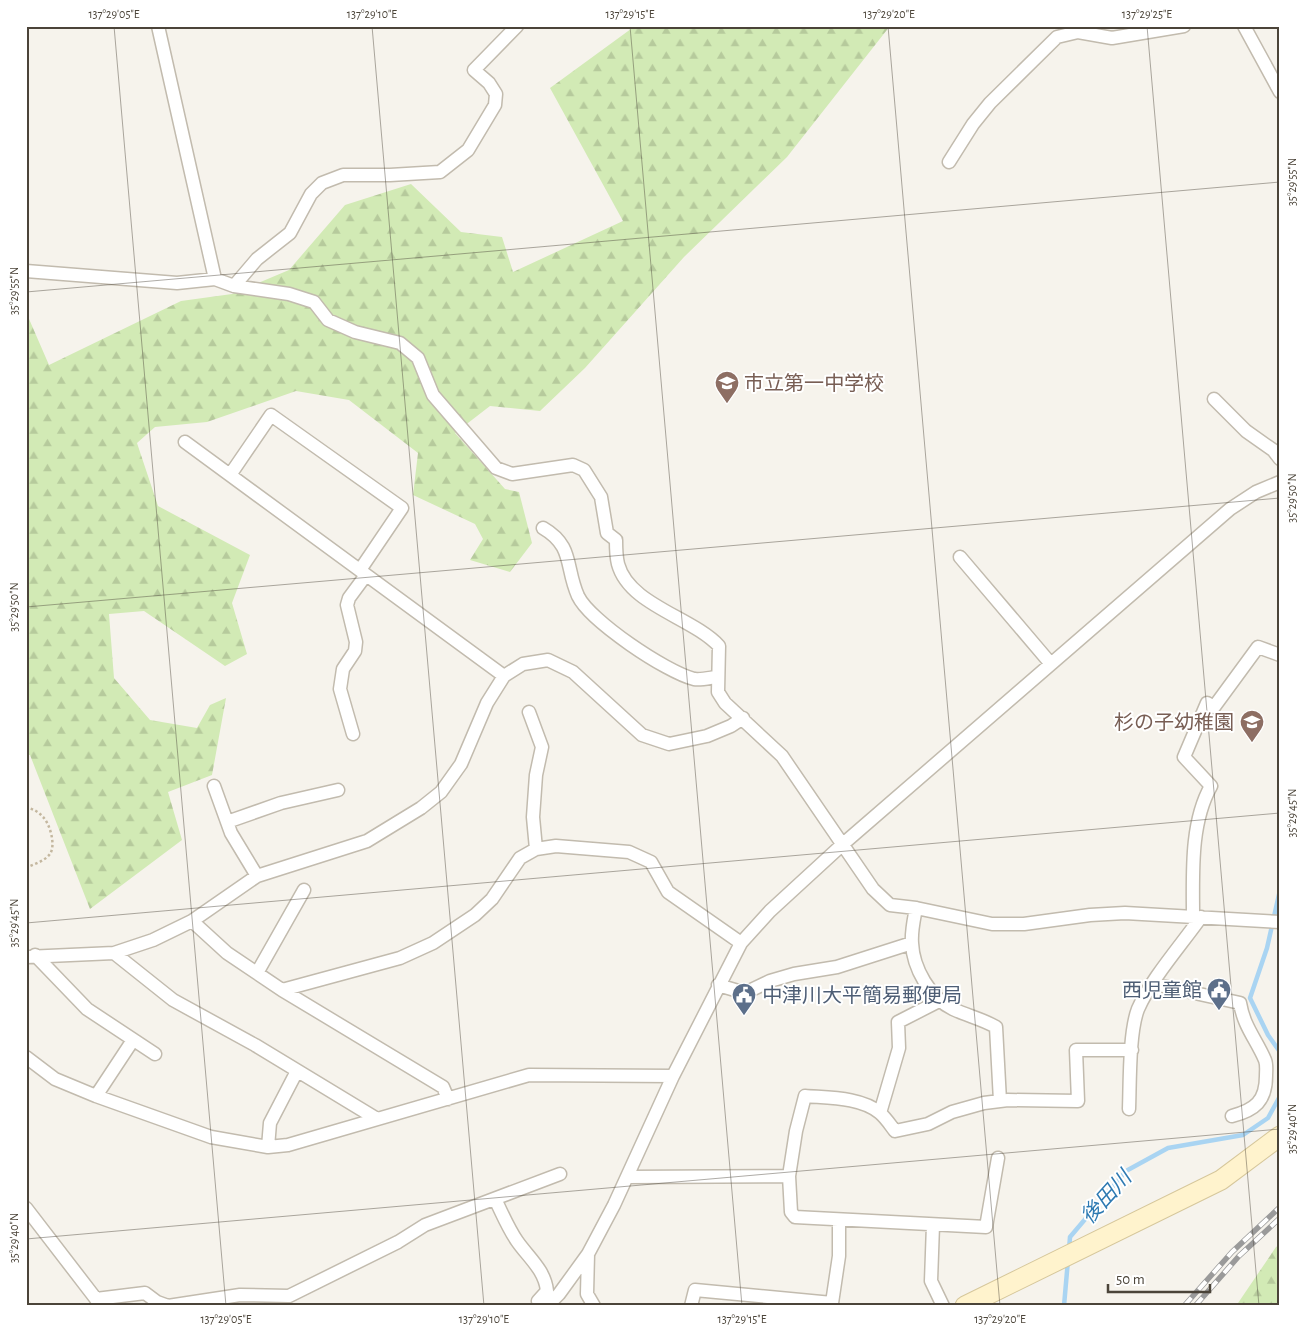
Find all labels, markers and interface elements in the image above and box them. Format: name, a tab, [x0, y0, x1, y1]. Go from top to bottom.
text: 137°29'05"E	[88, 8, 140, 20]
text: 137°29'10"E	[347, 8, 397, 20]
text: 137°29'15"E	[606, 8, 655, 20]
text: 137°29'20"E	[863, 8, 915, 20]
text: 137°29'25"E	[1122, 8, 1172, 20]
text: 35°29'55"N	[1286, 158, 1298, 206]
text: 35°29'55"N	[8, 267, 20, 315]
school or university icon: 市立第一中学校	[714, 370, 740, 404]
place label: 市立第一中学校	[744, 373, 884, 394]
text: 35°29'50"N	[1286, 473, 1298, 523]
text: 35°29'50"N	[8, 582, 20, 632]
school or university icon: 杉の子幼稚園	[1239, 709, 1265, 743]
place label: 杉の子幼稚園	[1114, 712, 1234, 733]
text: 35°29'45"N	[1286, 789, 1298, 837]
text: 35°29'45"N	[8, 899, 20, 947]
public building icon: 西児童館	[1206, 977, 1232, 1011]
place label: 西児童館	[1122, 980, 1202, 1001]
public building icon: 中津川大平簡易郵便局	[731, 982, 757, 1016]
place label: 中津川大平簡易郵便局	[762, 984, 962, 1006]
text: 35°29'40"N	[1286, 1104, 1298, 1154]
water label: 後田川	[1077, 1165, 1137, 1228]
text: 35°29'40"N	[8, 1213, 20, 1263]
scale bar	[1108, 1262, 1211, 1294]
text: 50 m	[1116, 1272, 1145, 1287]
text: 137°29'05"E	[200, 1313, 252, 1325]
text: 137°29'10"E	[459, 1313, 509, 1325]
text: 137°29'15"E	[718, 1313, 767, 1325]
text: 137°29'20"E	[974, 1313, 1026, 1325]

